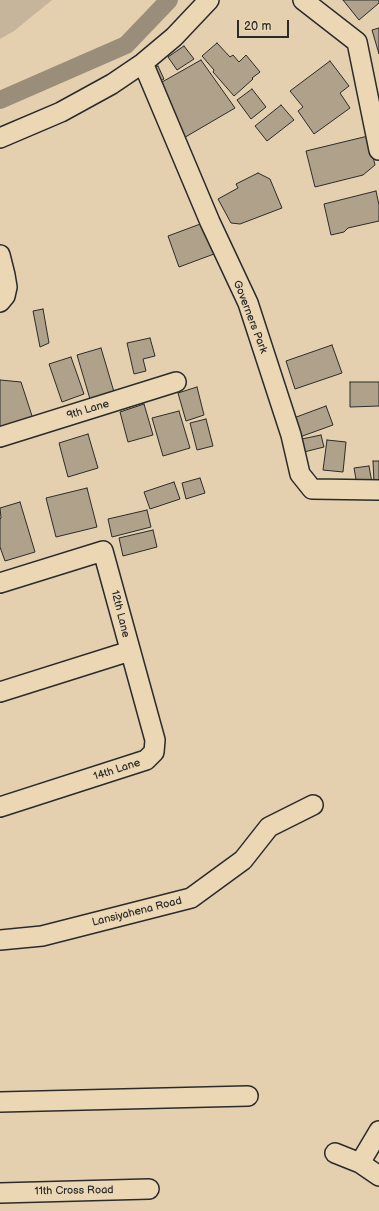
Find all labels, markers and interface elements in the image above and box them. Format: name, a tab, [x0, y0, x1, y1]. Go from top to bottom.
scale bar	[239, 12, 291, 38]
text: 20 m	[244, 19, 271, 34]
street label: Governers Park	[230, 279, 270, 355]
street label: 9th Lane	[65, 397, 111, 423]
street label: 12th Lane	[108, 589, 132, 639]
street label: 14th Lane	[92, 756, 142, 784]
street label: Lansiyahena Road	[91, 894, 183, 930]
street label: 11th Cross Road	[34, 1184, 114, 1198]

